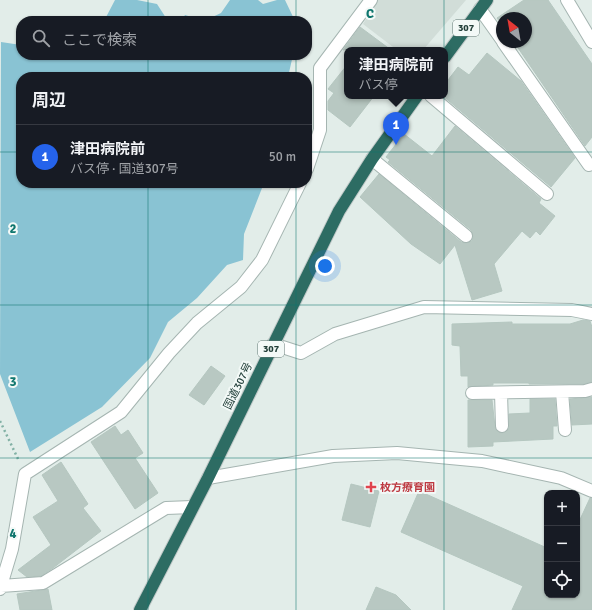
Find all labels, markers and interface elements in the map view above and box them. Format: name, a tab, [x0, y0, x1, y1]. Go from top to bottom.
text: C	[366, 6, 374, 22]
north arrow	[496, 12, 532, 48]
search box	[16, 16, 312, 60]
road number: 307	[453, 20, 479, 36]
icon: search	[30, 27, 52, 49]
text: ここで検索	[62, 31, 137, 49]
popup	[344, 47, 448, 99]
text: 津田病院前	[358, 56, 434, 74]
text: バス停	[358, 77, 398, 93]
text: 周辺	[32, 90, 66, 111]
pin: 1	[383, 112, 409, 145]
text: 津田病院前	[70, 140, 145, 158]
text: 1	[41, 149, 49, 165]
text: 50 m	[269, 149, 296, 165]
text: バス停 · 国道307号	[70, 161, 179, 177]
text: 2	[9, 221, 17, 237]
your location	[315, 256, 335, 276]
road number: 307	[258, 341, 284, 357]
street label: 国道307号	[221, 360, 255, 412]
text: 3	[9, 374, 17, 390]
marker: 枚方療育園	[365, 481, 377, 493]
place label: 枚方療育園	[380, 481, 435, 494]
map controls	[544, 490, 580, 598]
button: +	[544, 490, 580, 526]
text: 4	[9, 526, 17, 542]
button: −	[544, 526, 580, 562]
button: locate	[544, 562, 580, 598]

